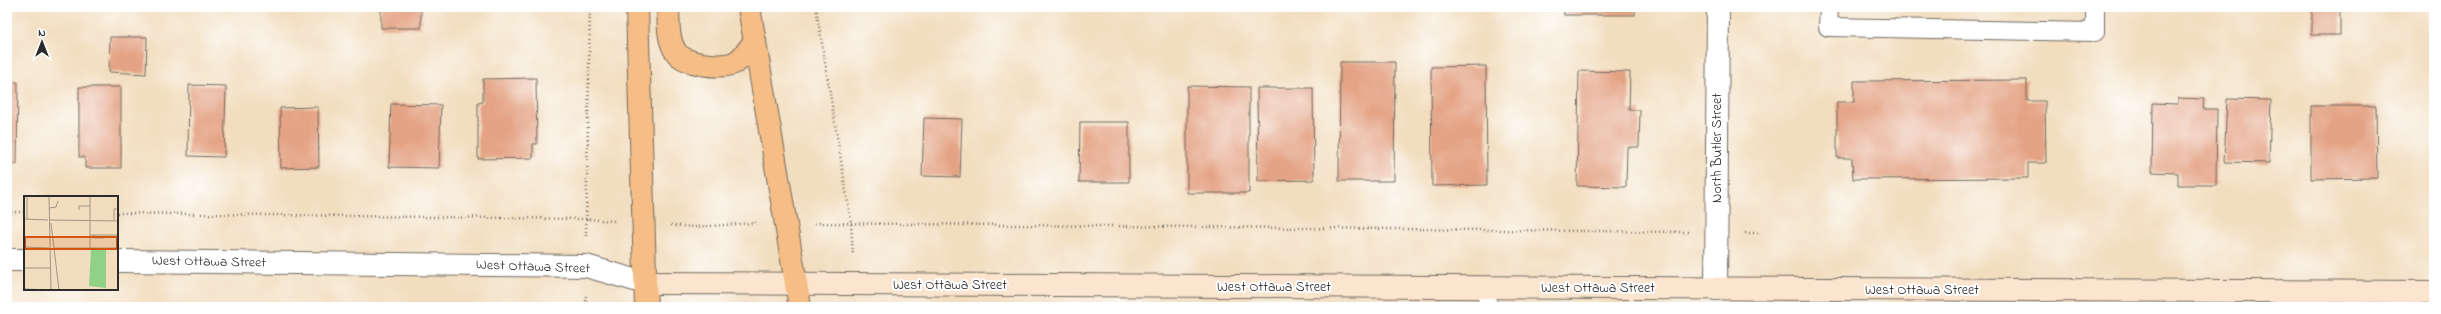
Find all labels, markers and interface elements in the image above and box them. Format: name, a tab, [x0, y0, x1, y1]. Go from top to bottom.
north arrow	[22, 22, 62, 62]
text: N	[38, 25, 46, 41]
street label: North Butler Street	[1707, 93, 1728, 203]
inset map	[24, 196, 118, 290]
street label: West Ottawa Street	[152, 251, 267, 273]
street label: West Ottawa Street	[476, 255, 591, 279]
street label: West Ottawa Street	[893, 275, 1007, 296]
street label: West Ottawa Street	[1217, 277, 1331, 298]
street label: West Ottawa Street	[1541, 278, 1655, 299]
street label: West Ottawa Street	[1865, 280, 1979, 301]

